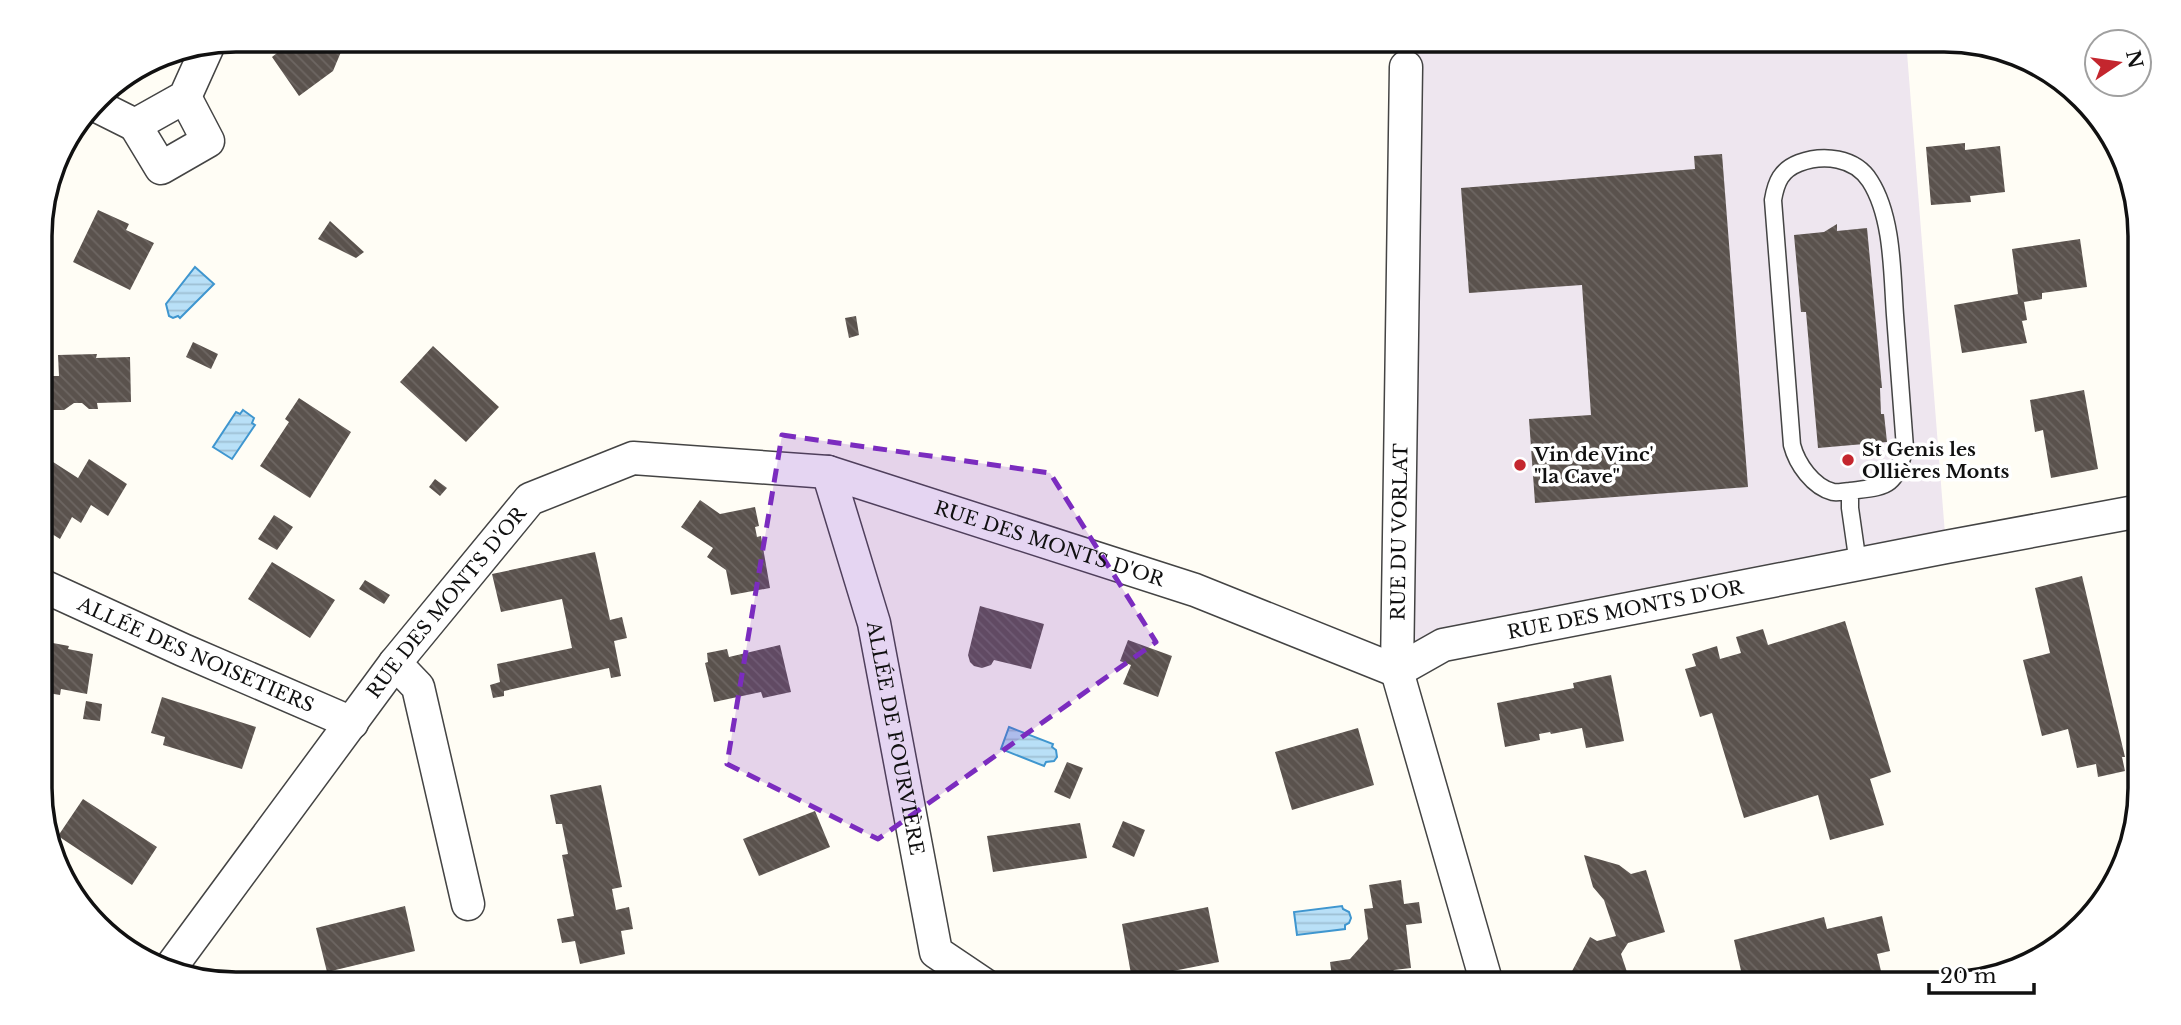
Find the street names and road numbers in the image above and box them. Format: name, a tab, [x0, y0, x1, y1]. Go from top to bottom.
street label: RUE DU VORLAT	[1386, 443, 1413, 621]
street label: RUE DES MONTS D'OR	[932, 496, 1168, 592]
street label: RUE DES MONTS D'OR	[362, 501, 532, 703]
street label: RUE DES MONTS D'OR	[1505, 576, 1746, 644]
street label: ALLÉE DES NOISETIERS	[73, 592, 318, 717]
street label: ALLÉE DE FOURVIÈRE	[862, 618, 928, 857]

